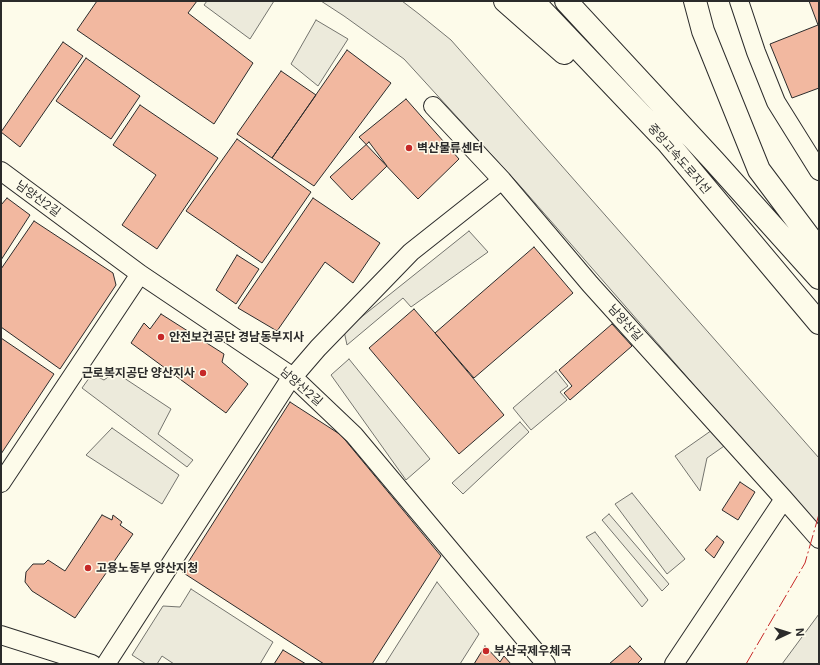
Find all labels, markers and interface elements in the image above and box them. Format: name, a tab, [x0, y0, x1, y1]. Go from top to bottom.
street label: 중앙고속도로지선	[645, 121, 713, 197]
place label: 벽산물류센터	[417, 141, 483, 155]
marker: 벽산물류센터	[404, 143, 414, 153]
street label: 남양산2길	[13, 178, 63, 220]
street label: 남양산길	[605, 302, 645, 344]
place label: 안전보건공단 경남동부지사	[169, 330, 304, 344]
marker: 안전보건공단 경남동부지사	[156, 332, 166, 342]
street label: 남양산2길	[277, 365, 325, 409]
place label: 근로복지공단 양산지사	[82, 366, 195, 380]
marker: 근로복지공단 양산지사	[198, 368, 208, 378]
place label: 고용노동부 양산지청	[96, 561, 198, 575]
marker: 고용노동부 양산지청	[83, 563, 93, 573]
north arrow	[768, 613, 808, 653]
text: N	[793, 627, 807, 637]
place label: 부산국제우체국	[494, 644, 571, 658]
marker: 부산국제우체국	[481, 646, 491, 656]

